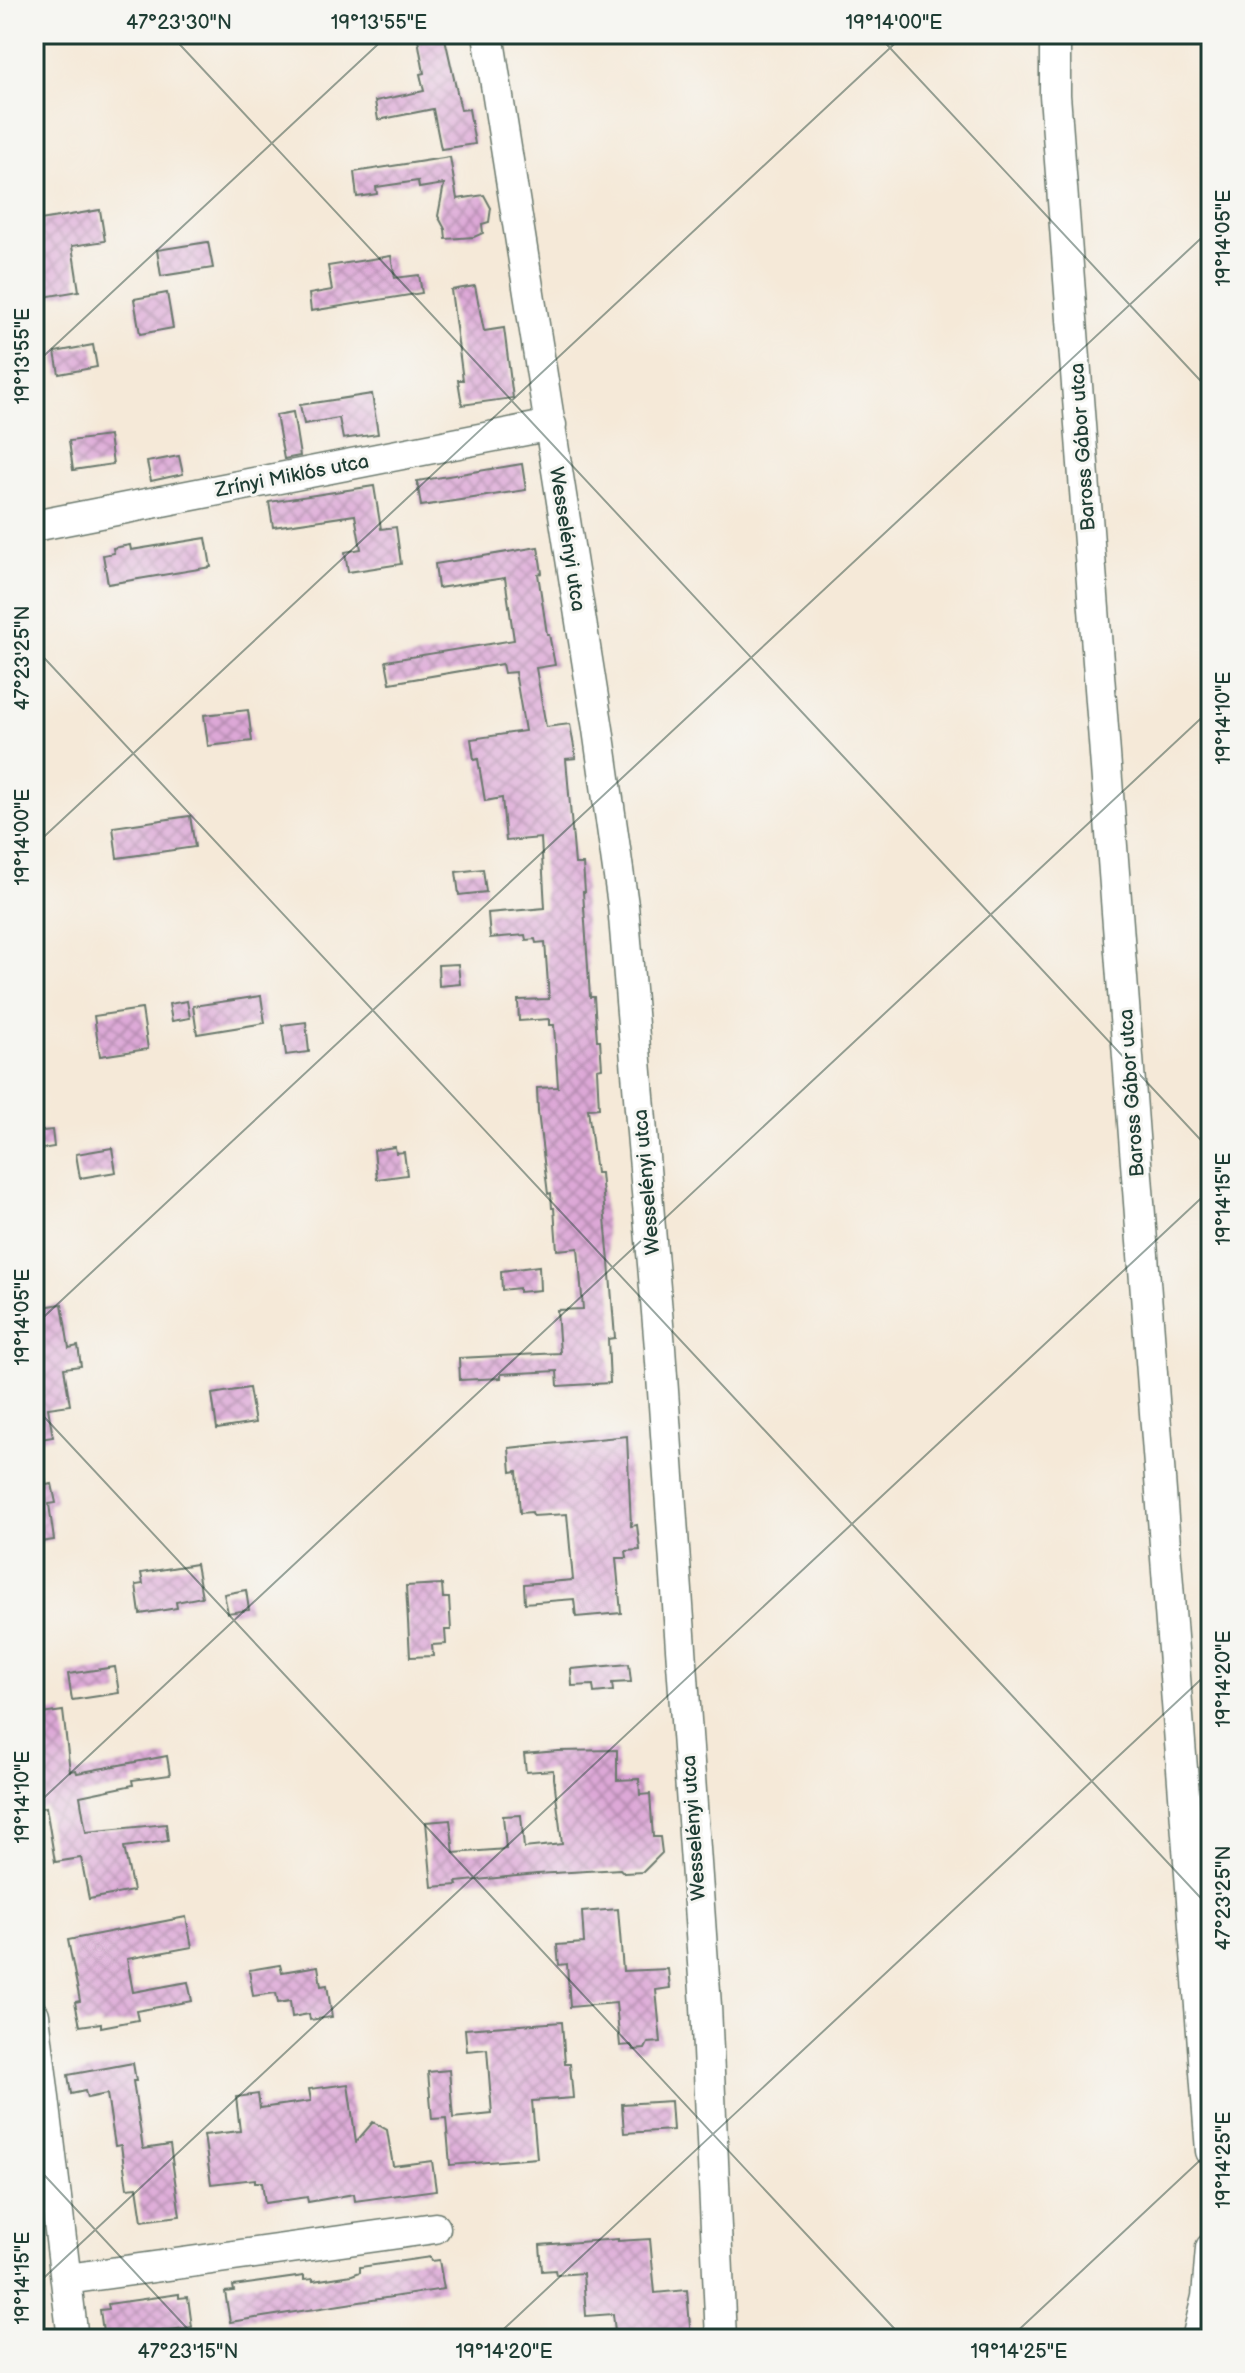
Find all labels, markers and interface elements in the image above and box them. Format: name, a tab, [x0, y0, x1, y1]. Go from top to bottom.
text: 47°23'30"N	[126, 11, 232, 35]
text: 19°13'55"E	[331, 11, 427, 35]
text: 19°14'00"E	[845, 11, 943, 35]
text: 19°14'05"E	[1212, 190, 1236, 286]
text: 19°13'55"E	[11, 308, 35, 404]
street label: Baross Gábor utca	[1065, 362, 1101, 532]
street label: Zrínyi Miklós utca	[212, 449, 371, 503]
street label: Wesselényi utca	[544, 465, 590, 613]
text: 47°23'25"N	[11, 605, 35, 711]
text: 19°14'10"E	[1212, 671, 1236, 765]
text: 19°14'00"E	[11, 788, 35, 886]
street label: Baross Gábor utca	[1114, 1008, 1150, 1178]
street label: Wesselényi utca	[629, 1108, 665, 1256]
text: 19°14'15"E	[1212, 1153, 1236, 1245]
text: 19°14'05"E	[11, 1269, 35, 1365]
text: 19°14'20"E	[1212, 1630, 1236, 1728]
text: 19°14'10"E	[11, 1750, 35, 1844]
street label: Wesselényi utca	[677, 1754, 711, 1902]
text: 47°23'25"N	[1212, 1845, 1236, 1951]
text: 19°14'25"E	[1212, 2112, 1236, 2208]
text: 19°14'15"E	[11, 2232, 35, 2324]
text: 47°23'15"N	[137, 2340, 239, 2364]
text: 19°14'20"E	[455, 2340, 553, 2364]
text: 19°14'25"E	[971, 2340, 1067, 2364]

